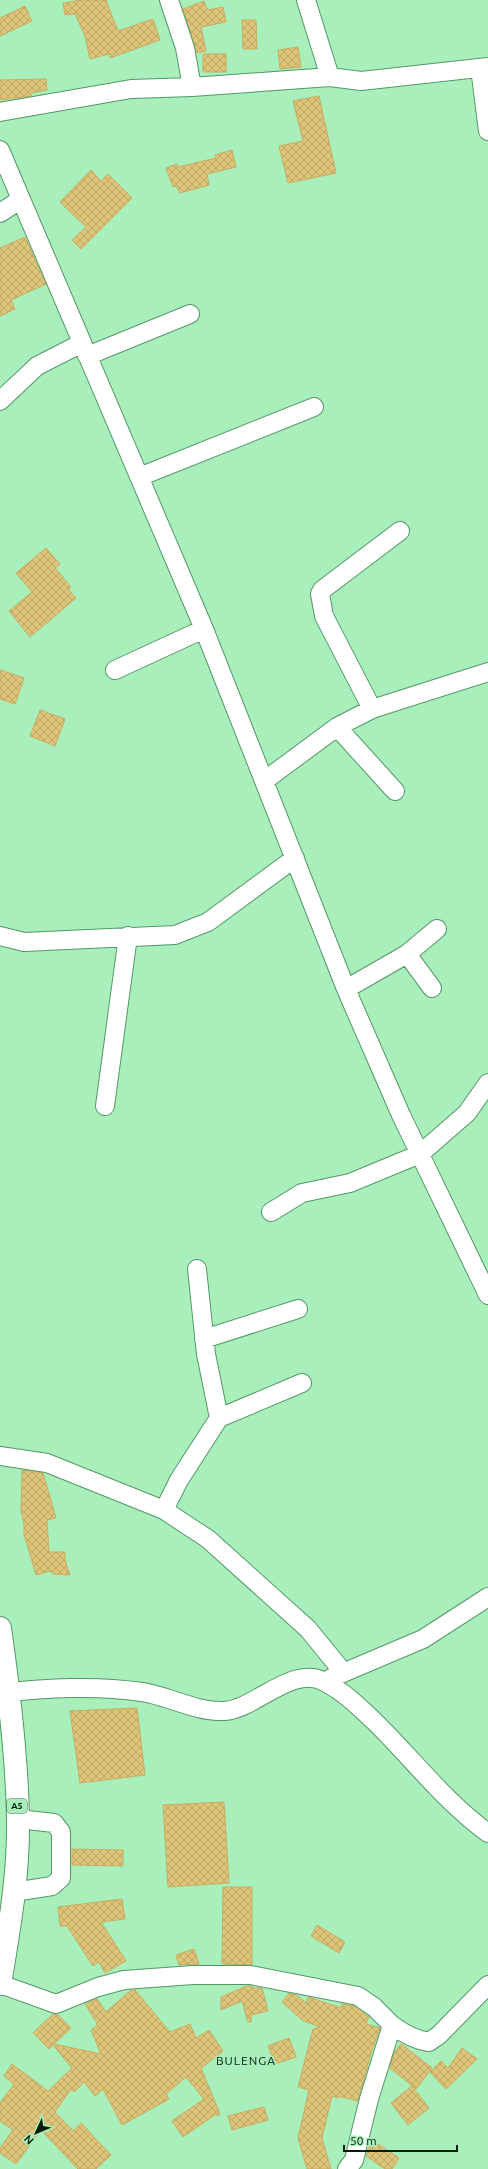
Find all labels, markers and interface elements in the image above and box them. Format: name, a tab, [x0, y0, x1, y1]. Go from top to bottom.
road number: A5	[7, 1799, 27, 1813]
district label: BULENGA	[216, 2054, 276, 2067]
north arrow	[16, 2113, 56, 2153]
scale bar	[344, 2127, 457, 2153]
text: N	[22, 2133, 36, 2147]
text: 50 m	[350, 2134, 377, 2147]

